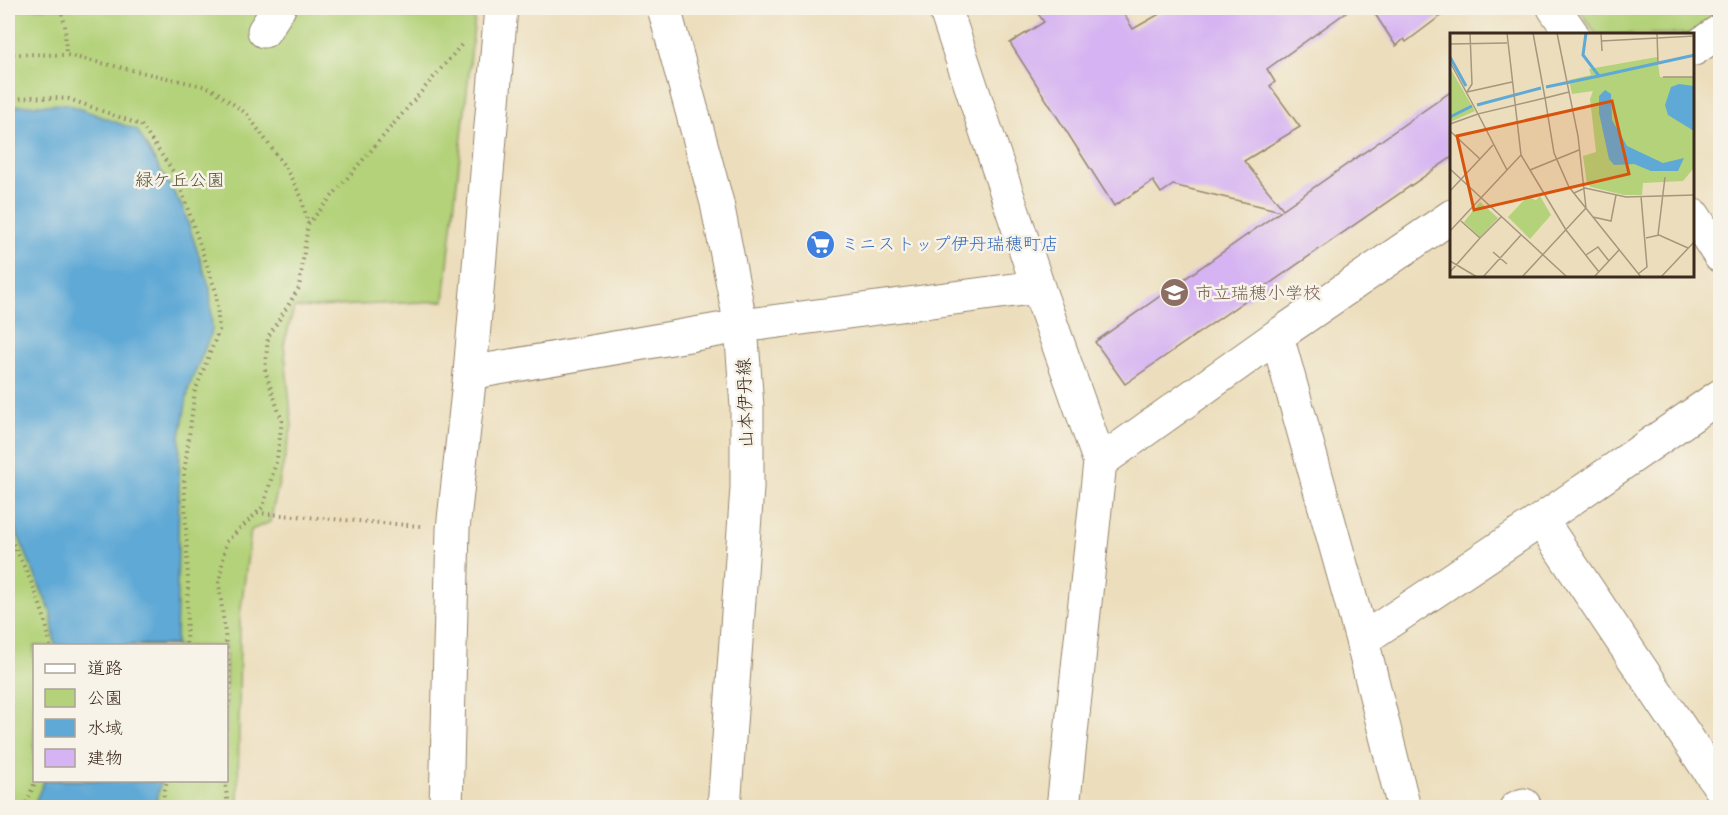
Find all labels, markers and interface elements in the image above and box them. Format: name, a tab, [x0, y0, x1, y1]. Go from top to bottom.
inset map	[1450, 33, 1695, 278]
park label: 緑ケ丘公園	[135, 170, 225, 191]
supermarket icon: ミニストップ伊丹瑞穂町店	[804, 228, 836, 260]
place label: ミニストップ伊丹瑞穂町店	[841, 234, 1059, 255]
school or university icon: 市立瑞穂小学校	[1158, 277, 1190, 309]
place label: 市立瑞穂小学校	[1195, 283, 1321, 304]
street label: 山本伊丹線	[733, 358, 758, 448]
legend	[33, 644, 228, 782]
text: 道路	[87, 658, 123, 679]
text: 公園	[87, 688, 123, 709]
text: 水域	[87, 718, 123, 739]
text: 建物	[87, 748, 123, 769]

